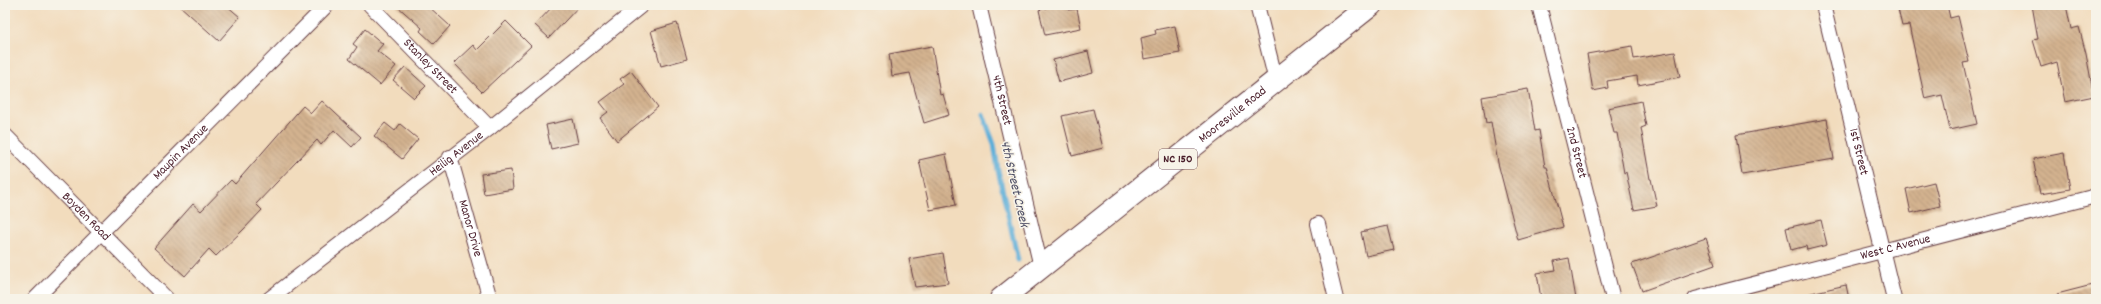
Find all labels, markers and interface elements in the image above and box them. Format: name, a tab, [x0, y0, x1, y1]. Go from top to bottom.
street label: Stanley Street	[398, 34, 462, 99]
street label: 4th Street	[986, 73, 1017, 127]
street label: Mooresville Road	[1195, 82, 1271, 148]
street label: Maupin Avenue	[149, 120, 213, 184]
street label: 2nd Street	[1560, 125, 1592, 180]
street label: 1st Street	[1844, 126, 1873, 177]
street label: Heilig Avenue	[425, 127, 488, 181]
water label: 4th Street Creek	[994, 139, 1034, 230]
road number: NC 150	[1159, 149, 1197, 169]
street label: Boyden Road	[57, 188, 115, 246]
street label: Manor Drive	[453, 198, 487, 259]
street label: West C Avenue	[1858, 229, 1933, 266]

